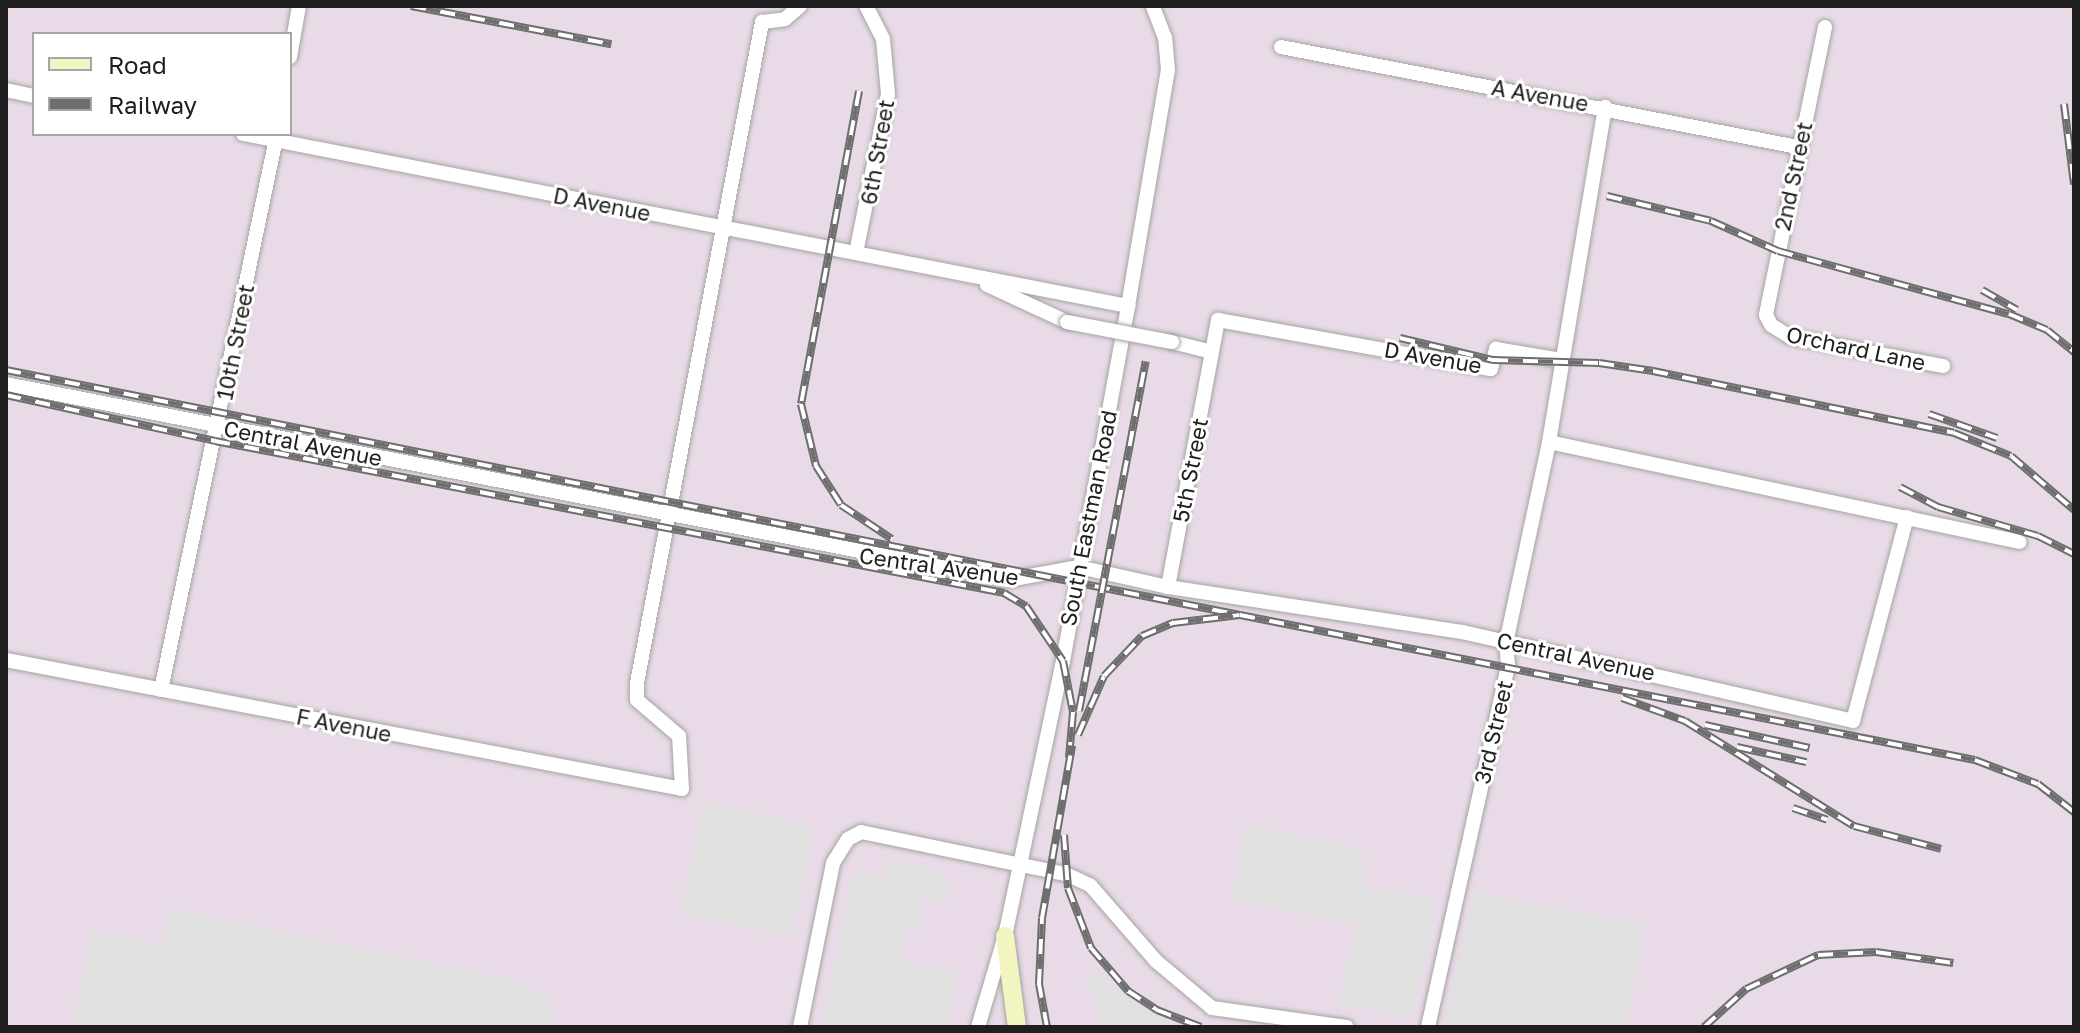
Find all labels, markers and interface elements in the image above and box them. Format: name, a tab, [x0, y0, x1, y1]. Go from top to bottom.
legend	[32, 32, 292, 136]
text: Road	[108, 50, 167, 79]
street label: A Avenue	[1490, 74, 1590, 116]
text: Railway	[108, 90, 197, 119]
street label: 6th Street	[855, 97, 899, 207]
street label: 2nd Street	[1769, 119, 1817, 233]
street label: D Avenue	[551, 182, 653, 226]
street label: 10th Street	[211, 282, 259, 402]
street label: Orchard Lane	[1784, 320, 1928, 376]
street label: D Avenue	[1382, 335, 1484, 379]
street label: South Eastman Road	[1054, 408, 1122, 628]
street label: Central Avenue	[222, 415, 384, 471]
street label: 5th Street	[1167, 416, 1213, 524]
street label: Central Avenue	[858, 542, 1020, 590]
street label: Central Avenue	[1495, 626, 1657, 686]
street label: 3rd Street	[1468, 678, 1518, 786]
street label: F Avenue	[294, 703, 394, 747]

